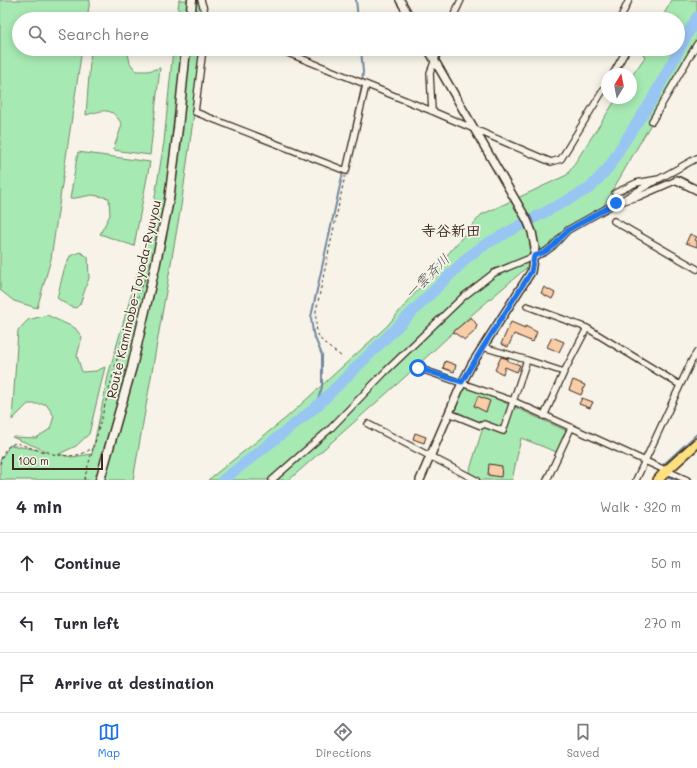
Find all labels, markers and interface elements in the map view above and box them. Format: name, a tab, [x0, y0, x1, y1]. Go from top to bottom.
search box	[12, 12, 685, 56]
icon: search	[26, 23, 48, 45]
text: Search here	[58, 24, 149, 44]
north arrow	[601, 68, 637, 104]
route end	[607, 194, 625, 212]
street label: Route Kaminobe-Toyoda-Ryuyou	[102, 198, 164, 400]
district label: 寺谷新田	[421, 220, 481, 240]
water label: 一雲斉川	[400, 249, 454, 303]
route start	[409, 359, 427, 377]
scale bar	[12, 452, 103, 471]
text: 100 m	[18, 453, 49, 468]
text: 4 min	[16, 495, 62, 517]
text: Walk · 320 m	[600, 498, 681, 515]
icon: ahead	[16, 552, 38, 574]
text: Continue	[54, 553, 121, 573]
text: 50 m	[651, 554, 681, 571]
icon: left	[16, 612, 38, 634]
text: Turn left	[54, 613, 119, 633]
text: 270 m	[644, 614, 681, 631]
icon: arrive	[16, 672, 38, 694]
text: Arrive at destination	[54, 673, 214, 693]
tab: Map	[98, 721, 120, 760]
tab: Directions	[315, 721, 371, 760]
tab: Saved	[567, 721, 599, 760]

